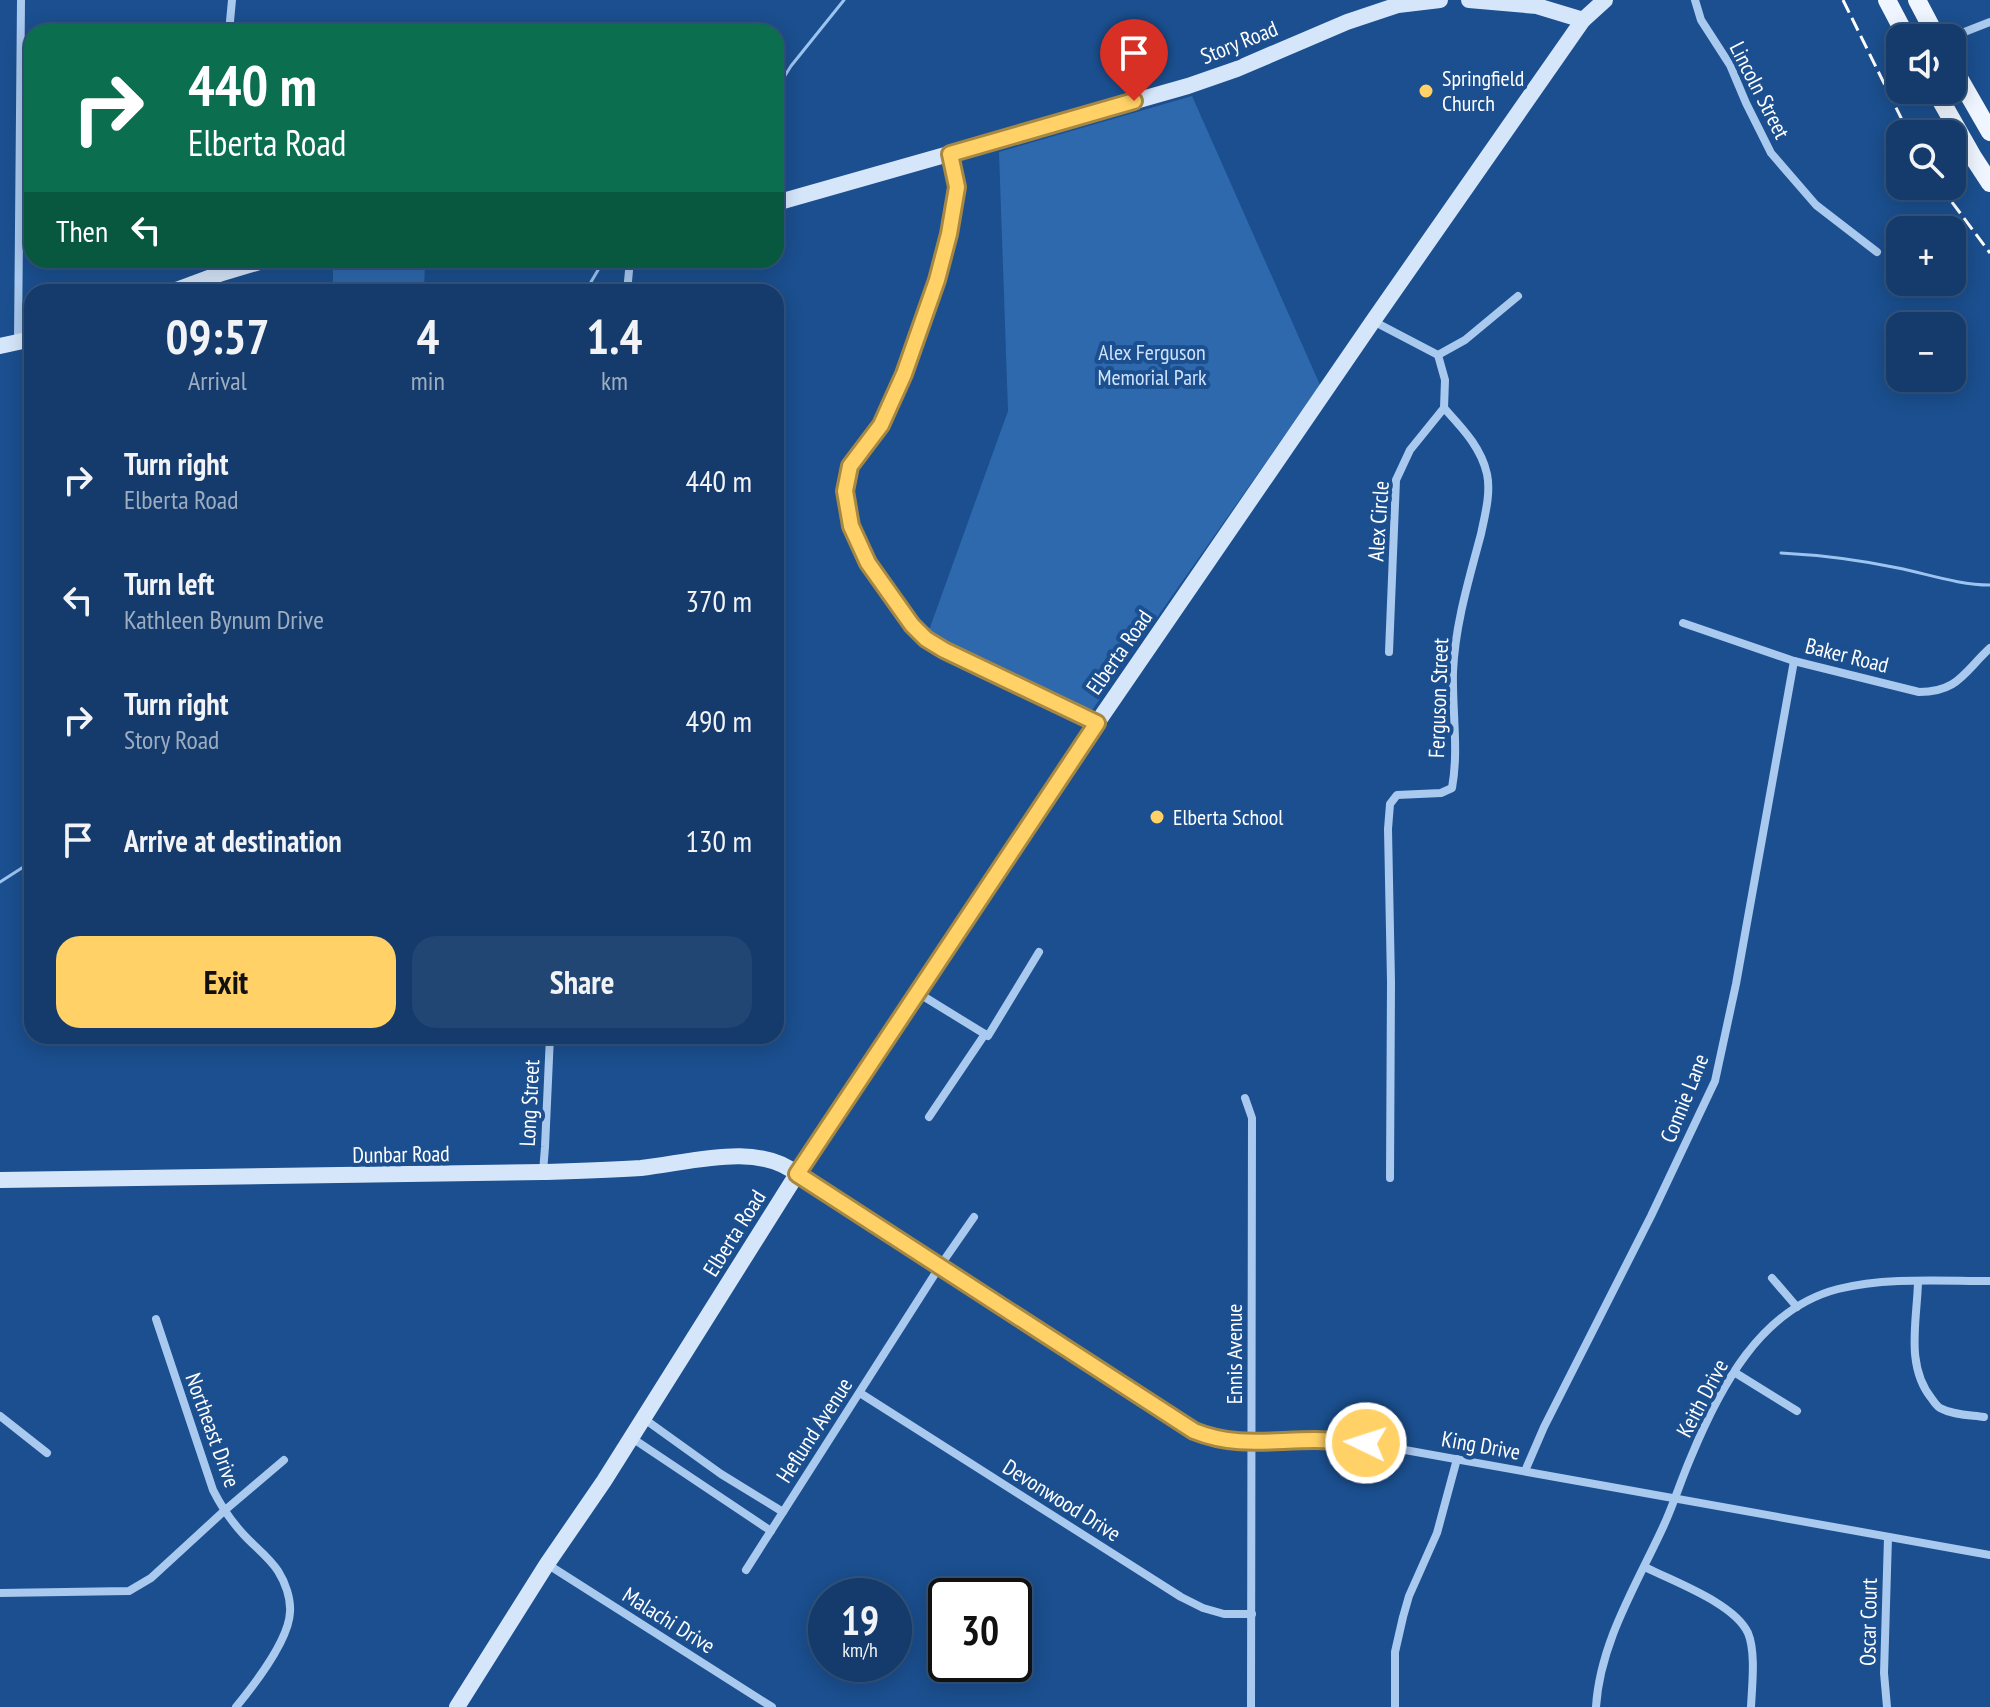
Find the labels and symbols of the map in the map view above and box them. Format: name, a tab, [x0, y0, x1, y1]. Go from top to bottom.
street label: Story Road	[1196, 14, 1282, 70]
pin	[1100, 19, 1168, 101]
street label: Lincoln Street	[1724, 37, 1796, 143]
place label: Springfield Church	[1442, 64, 1524, 117]
marker: Springfield Church	[1417, 82, 1435, 100]
park label: Alex Ferguson Memorial Park	[1097, 338, 1207, 391]
street label: Alex Circle	[1361, 480, 1395, 562]
street label: Elberta Road	[1080, 604, 1158, 700]
street label: Baker Road	[1802, 631, 1892, 679]
street label: Ferguson Street	[1422, 638, 1454, 758]
place label: Elberta School	[1173, 803, 1284, 831]
marker: Elberta School	[1148, 808, 1166, 826]
street label: Connie Lane	[1654, 1050, 1714, 1146]
street label: Long Street	[513, 1059, 545, 1147]
street label: Dunbar Road	[352, 1139, 450, 1169]
street label: Elberta Road	[696, 1185, 772, 1281]
street label: Ennis Avenue	[1220, 1304, 1248, 1404]
street label: Keith Drive	[1670, 1354, 1734, 1442]
street label: Northeast Drive	[179, 1369, 247, 1491]
street label: Heflund Avenue	[770, 1372, 858, 1488]
position arrow	[1324, 1401, 1408, 1485]
street label: King Drive	[1439, 1424, 1523, 1466]
street label: Devonwood Drive	[998, 1453, 1126, 1547]
speed limit sign: 30	[928, 1578, 1032, 1682]
street label: Oscar Court	[1853, 1578, 1883, 1666]
street label: Malachi Drive	[618, 1581, 720, 1659]

